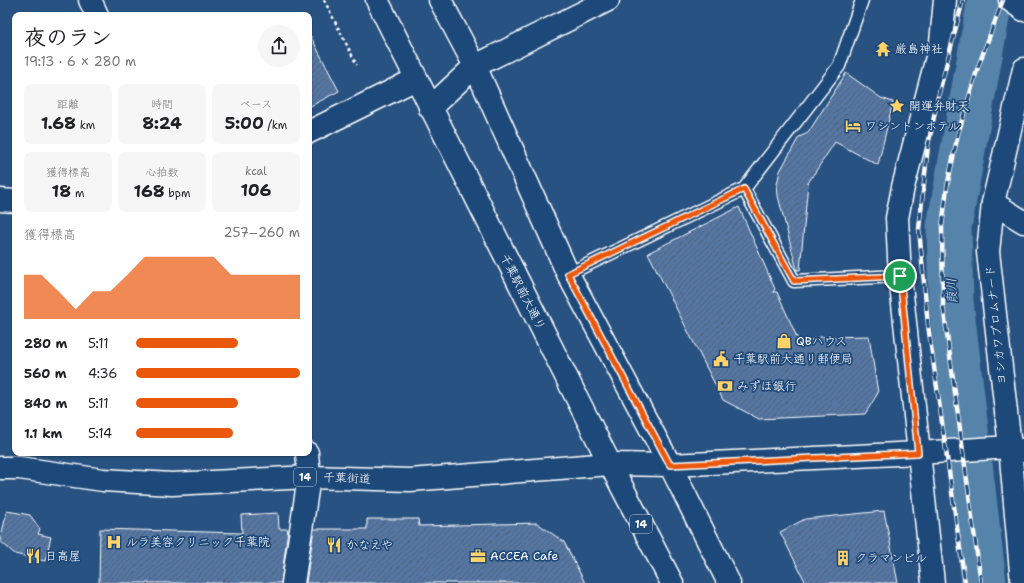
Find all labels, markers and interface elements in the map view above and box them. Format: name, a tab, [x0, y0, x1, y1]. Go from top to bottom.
text: 夜のラン	[24, 23, 112, 52]
button: share	[258, 25, 300, 67]
temple icon: 厳島神社	[874, 40, 892, 58]
place label: 厳島神社	[895, 41, 943, 57]
text: 19:13 · 6 × 280 m	[24, 53, 136, 70]
text: 距離	[57, 97, 79, 112]
text: 時間	[151, 97, 173, 112]
text: ペース	[240, 97, 272, 112]
place icon: 開運弁財天	[888, 97, 906, 115]
place label: 開運弁財天	[909, 98, 969, 114]
text: 1.68	[41, 112, 76, 134]
text: 8:24	[142, 112, 182, 134]
text: 5:00	[225, 112, 264, 134]
hotel icon: ワシントンホテル	[844, 117, 862, 135]
text: km	[76, 118, 95, 133]
text: /km	[264, 118, 287, 133]
place label: ワシントンホテル	[865, 118, 961, 134]
text: kcal	[245, 164, 267, 179]
text: 獲得標高	[46, 165, 90, 180]
text: 心拍数	[146, 165, 179, 180]
text: 106	[241, 179, 271, 201]
text: 18	[52, 180, 71, 202]
text: 168	[134, 180, 165, 202]
text: m	[71, 186, 84, 201]
text: bpm	[165, 186, 190, 201]
text: 257–260 m	[224, 224, 300, 241]
text: 獲得標高	[24, 226, 76, 243]
street label: 千葉駅前大通り	[497, 251, 549, 333]
pin	[883, 259, 917, 293]
street label: ヨシカワプロムナード	[982, 264, 1010, 386]
icon: arrive	[889, 265, 911, 287]
water label: 葭川	[942, 278, 961, 304]
shop icon: QBハウス	[775, 332, 793, 350]
place label: QBハウス	[796, 333, 847, 349]
text: 280 m	[24, 335, 67, 352]
text: 5:11	[88, 335, 109, 352]
public building icon: 千葉駅前大通り郵便局	[712, 350, 730, 368]
place label: 千葉駅前大通り郵便局	[733, 351, 853, 367]
text: 560 m	[24, 365, 67, 382]
text: 4:36	[88, 365, 117, 382]
bank icon: みずほ銀行	[716, 377, 734, 395]
place label: みずほ銀行	[737, 378, 797, 394]
text: 840 m	[24, 395, 67, 412]
text: 5:11	[88, 395, 109, 412]
text: 1.1 km	[24, 425, 62, 442]
text: 5:14	[88, 425, 112, 442]
road number: 14	[294, 468, 316, 486]
street label: 千葉街道	[323, 469, 371, 487]
road number: 14	[630, 515, 652, 533]
hospital icon: ルラ美容クリニック千葉院	[105, 533, 123, 551]
place label: ルラ美容クリニック千葉院	[126, 534, 270, 550]
restaurant icon: かなえや	[325, 536, 343, 554]
place label: かなえや	[346, 537, 393, 553]
restaurant icon: 日高屋	[24, 547, 42, 565]
office icon: ACCEA Cafe	[469, 547, 487, 565]
place label: 日高屋	[45, 548, 81, 564]
place label: ACCEA Cafe	[490, 548, 558, 564]
building icon: クラマンビル	[834, 549, 852, 567]
place label: クラマンビル	[855, 550, 927, 566]

